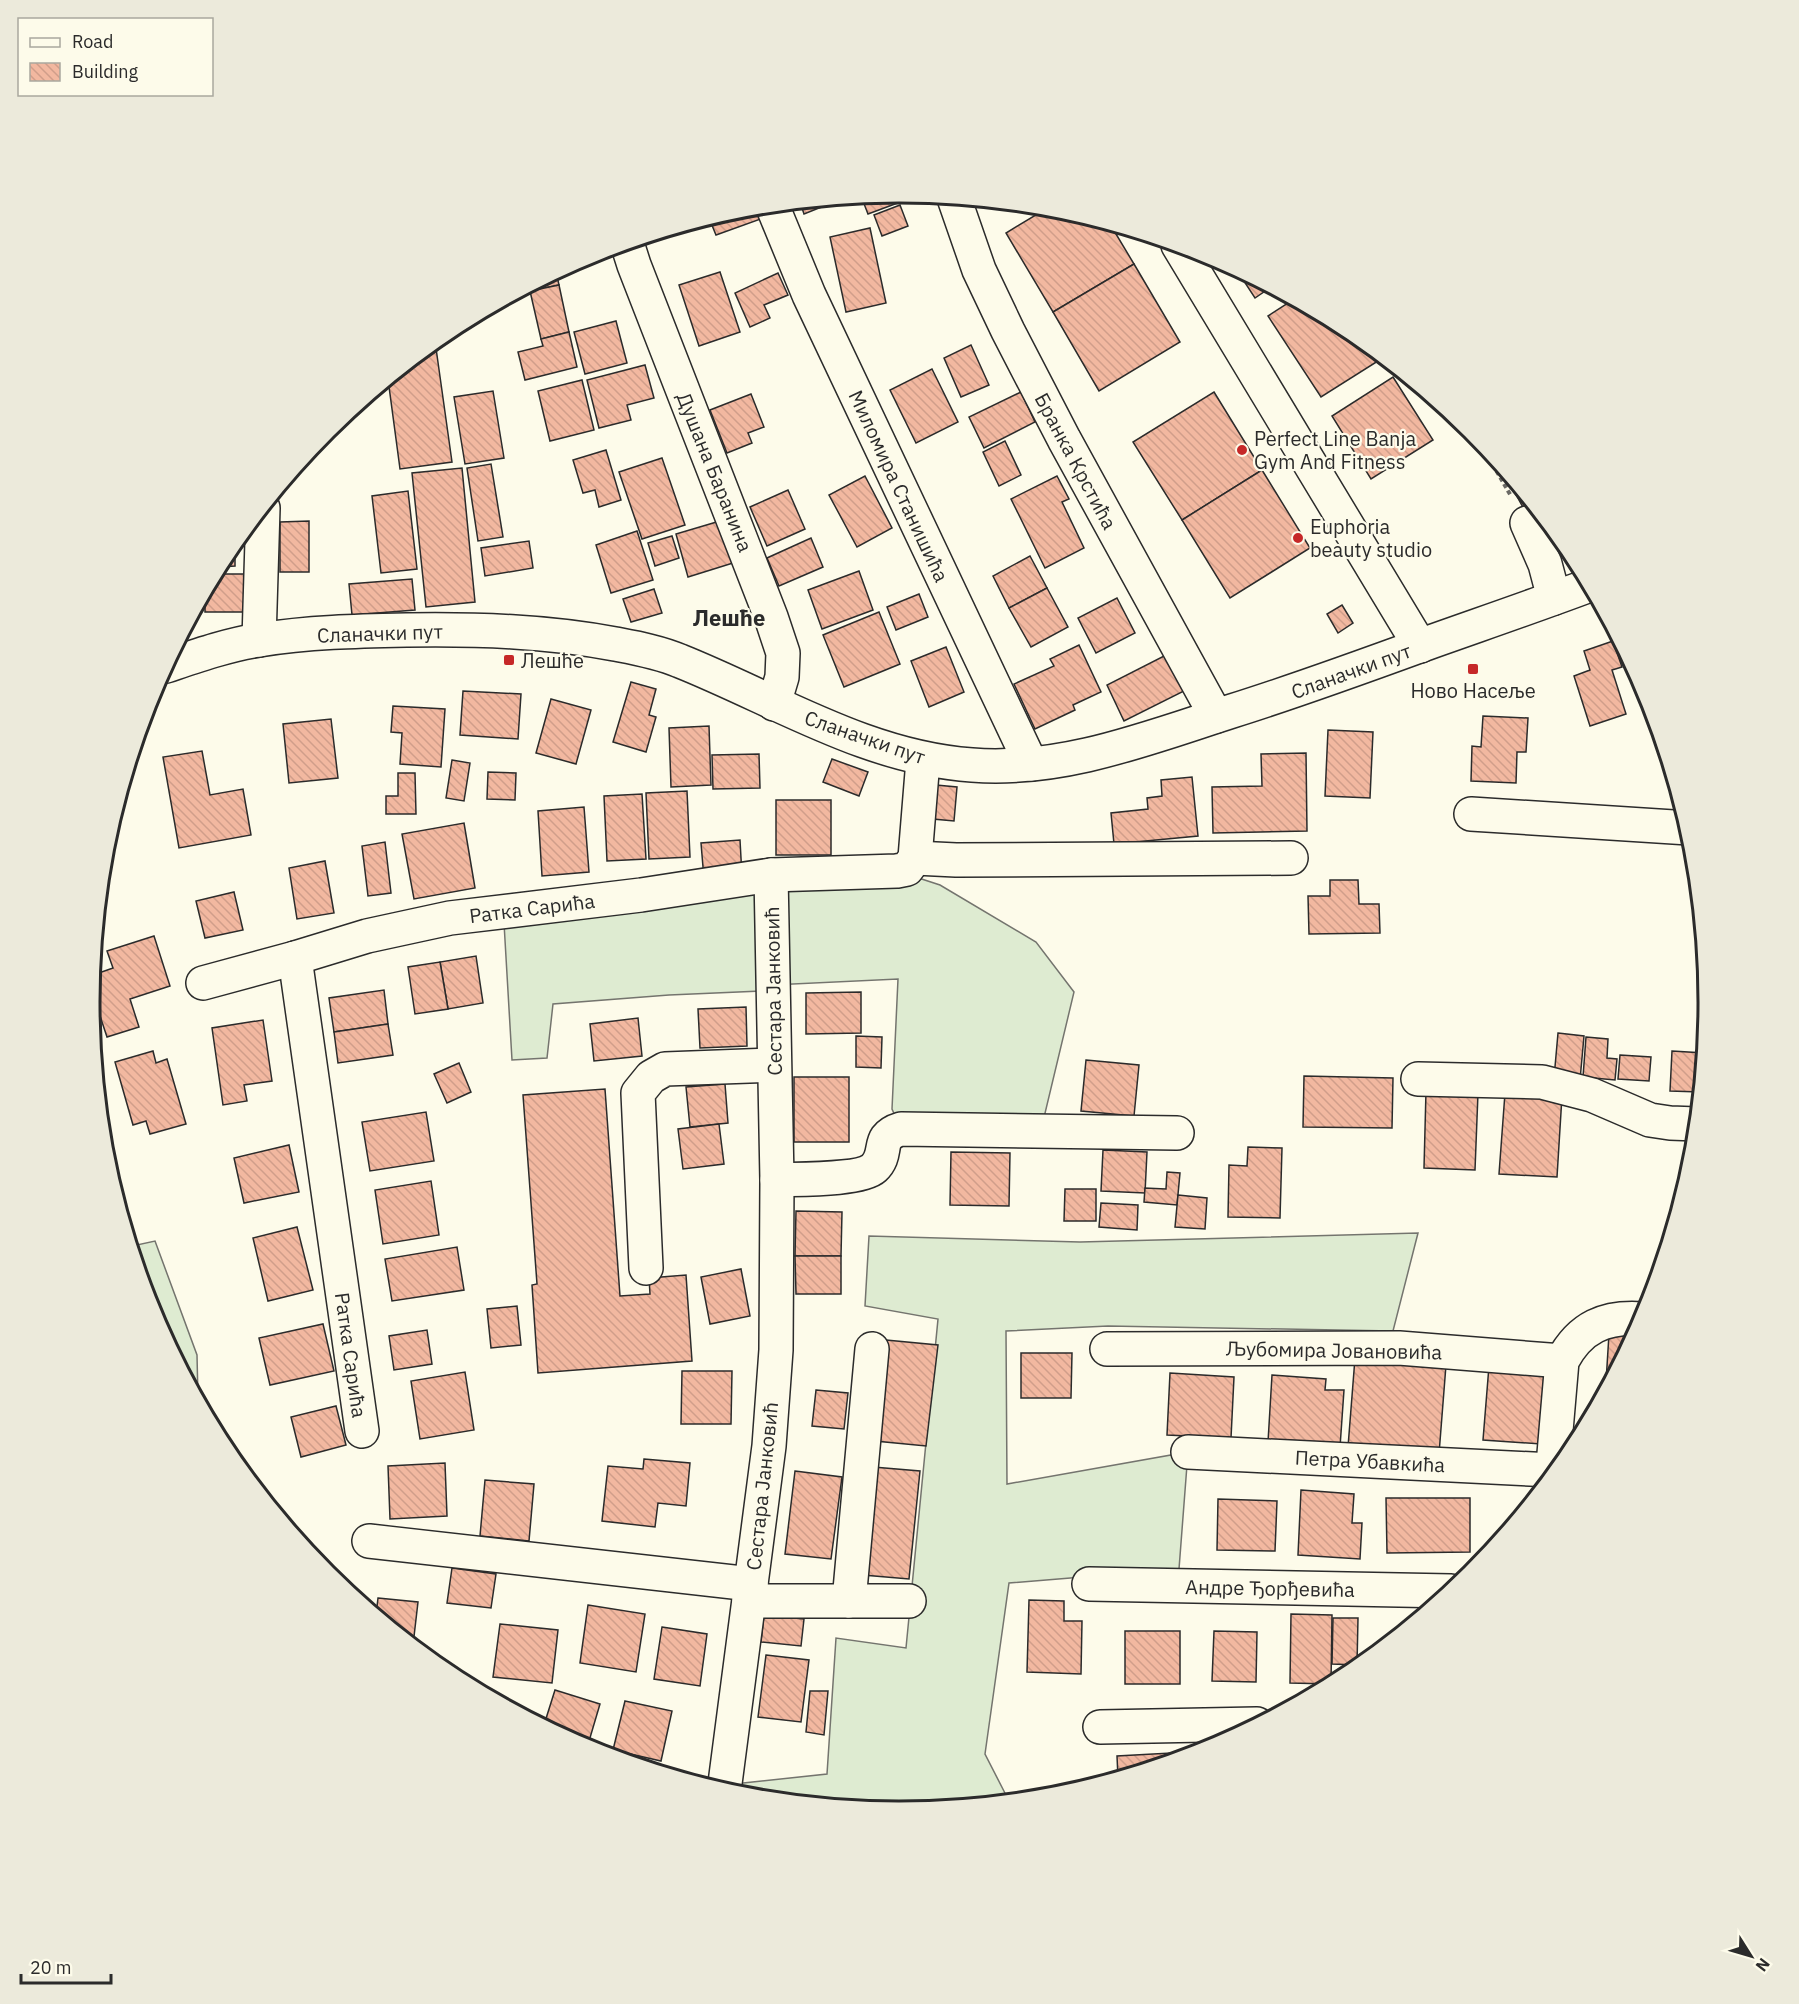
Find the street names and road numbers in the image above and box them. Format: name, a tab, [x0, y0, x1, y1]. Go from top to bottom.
street label: Миломира Станишића	[843, 386, 955, 587]
street label: Душана Баранина	[671, 388, 759, 556]
street label: Бранка Крстића	[1029, 388, 1124, 534]
street label: Сланачки пут	[317, 617, 444, 649]
street label: Сланачки пут	[1287, 637, 1415, 705]
street label: Сланачки пут	[801, 704, 929, 770]
street label: Ратка Сарића	[468, 887, 597, 929]
street label: Сестара Јанковић	[758, 906, 788, 1076]
street label: Ратка Сарића	[329, 1291, 373, 1420]
street label: Љубомира Јовановића	[1226, 1335, 1443, 1365]
street label: Сестара Јанковић	[740, 1400, 784, 1572]
street label: Петра Убавкића	[1294, 1444, 1446, 1478]
street label: Андре Ђорђевића	[1185, 1573, 1355, 1603]

